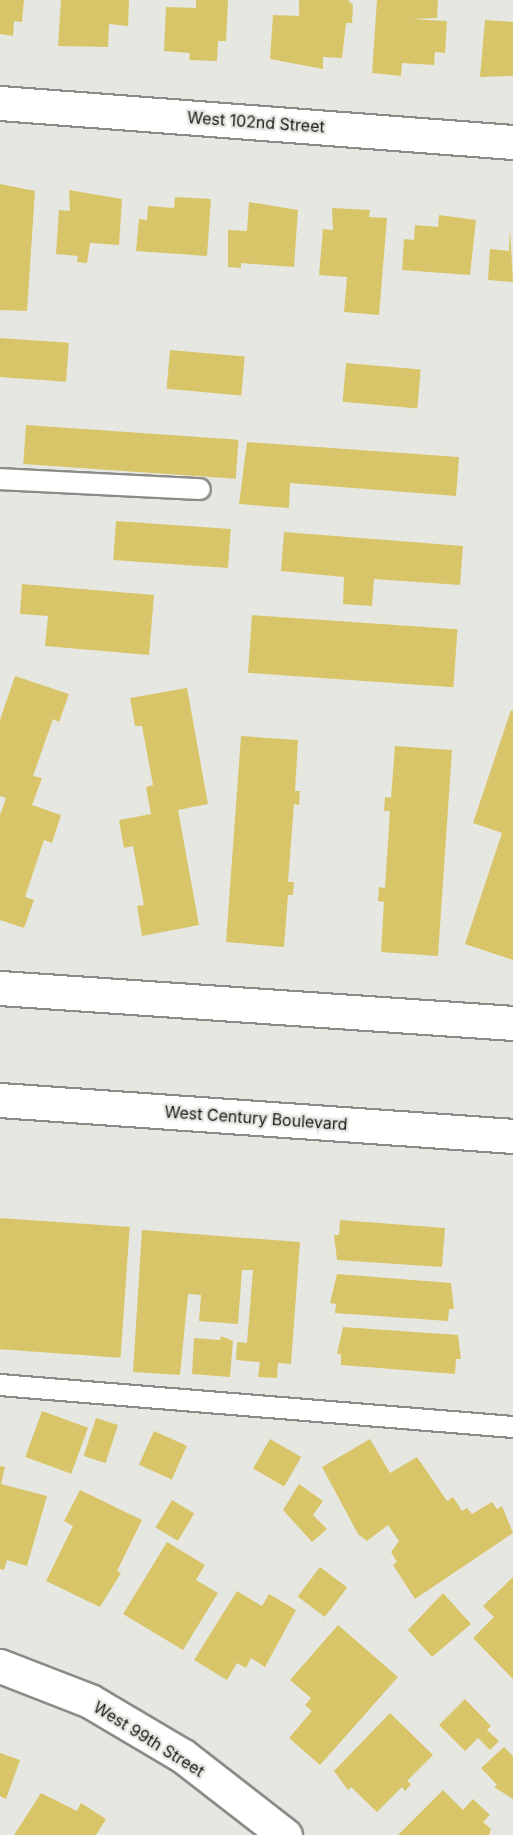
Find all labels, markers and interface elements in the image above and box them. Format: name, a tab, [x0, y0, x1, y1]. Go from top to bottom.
street label: West 102nd Street	[187, 108, 325, 136]
street label: West Century Boulevard	[164, 1102, 348, 1134]
street label: West 99th Street	[90, 1697, 208, 1781]

